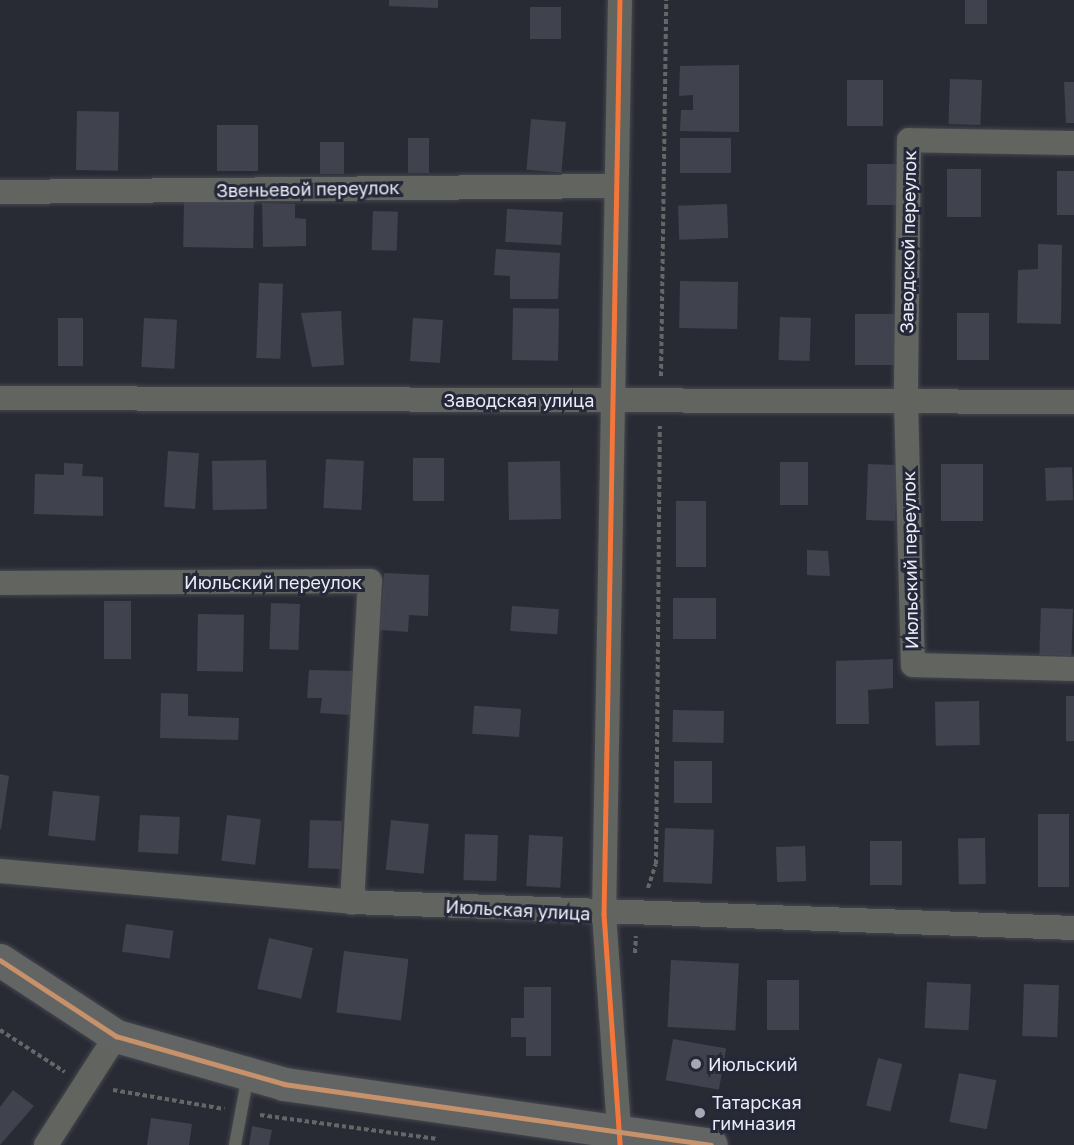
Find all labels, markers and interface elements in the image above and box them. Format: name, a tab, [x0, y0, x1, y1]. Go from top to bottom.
street label: Заводской переулок	[896, 150, 920, 334]
street label: Звеньевой переулок	[216, 177, 400, 201]
street label: Заводская улица	[443, 389, 595, 411]
street label: Июльский переулок	[898, 471, 922, 649]
street label: Июльский переулок	[184, 571, 362, 593]
street label: Июльская улица	[445, 895, 591, 925]
place label: Июльский	[708, 1053, 798, 1075]
marker: Июльский	[689, 1057, 703, 1071]
place label: Татарская гимназия	[712, 1092, 802, 1134]
marker: Татарская гимназия	[693, 1106, 707, 1120]

